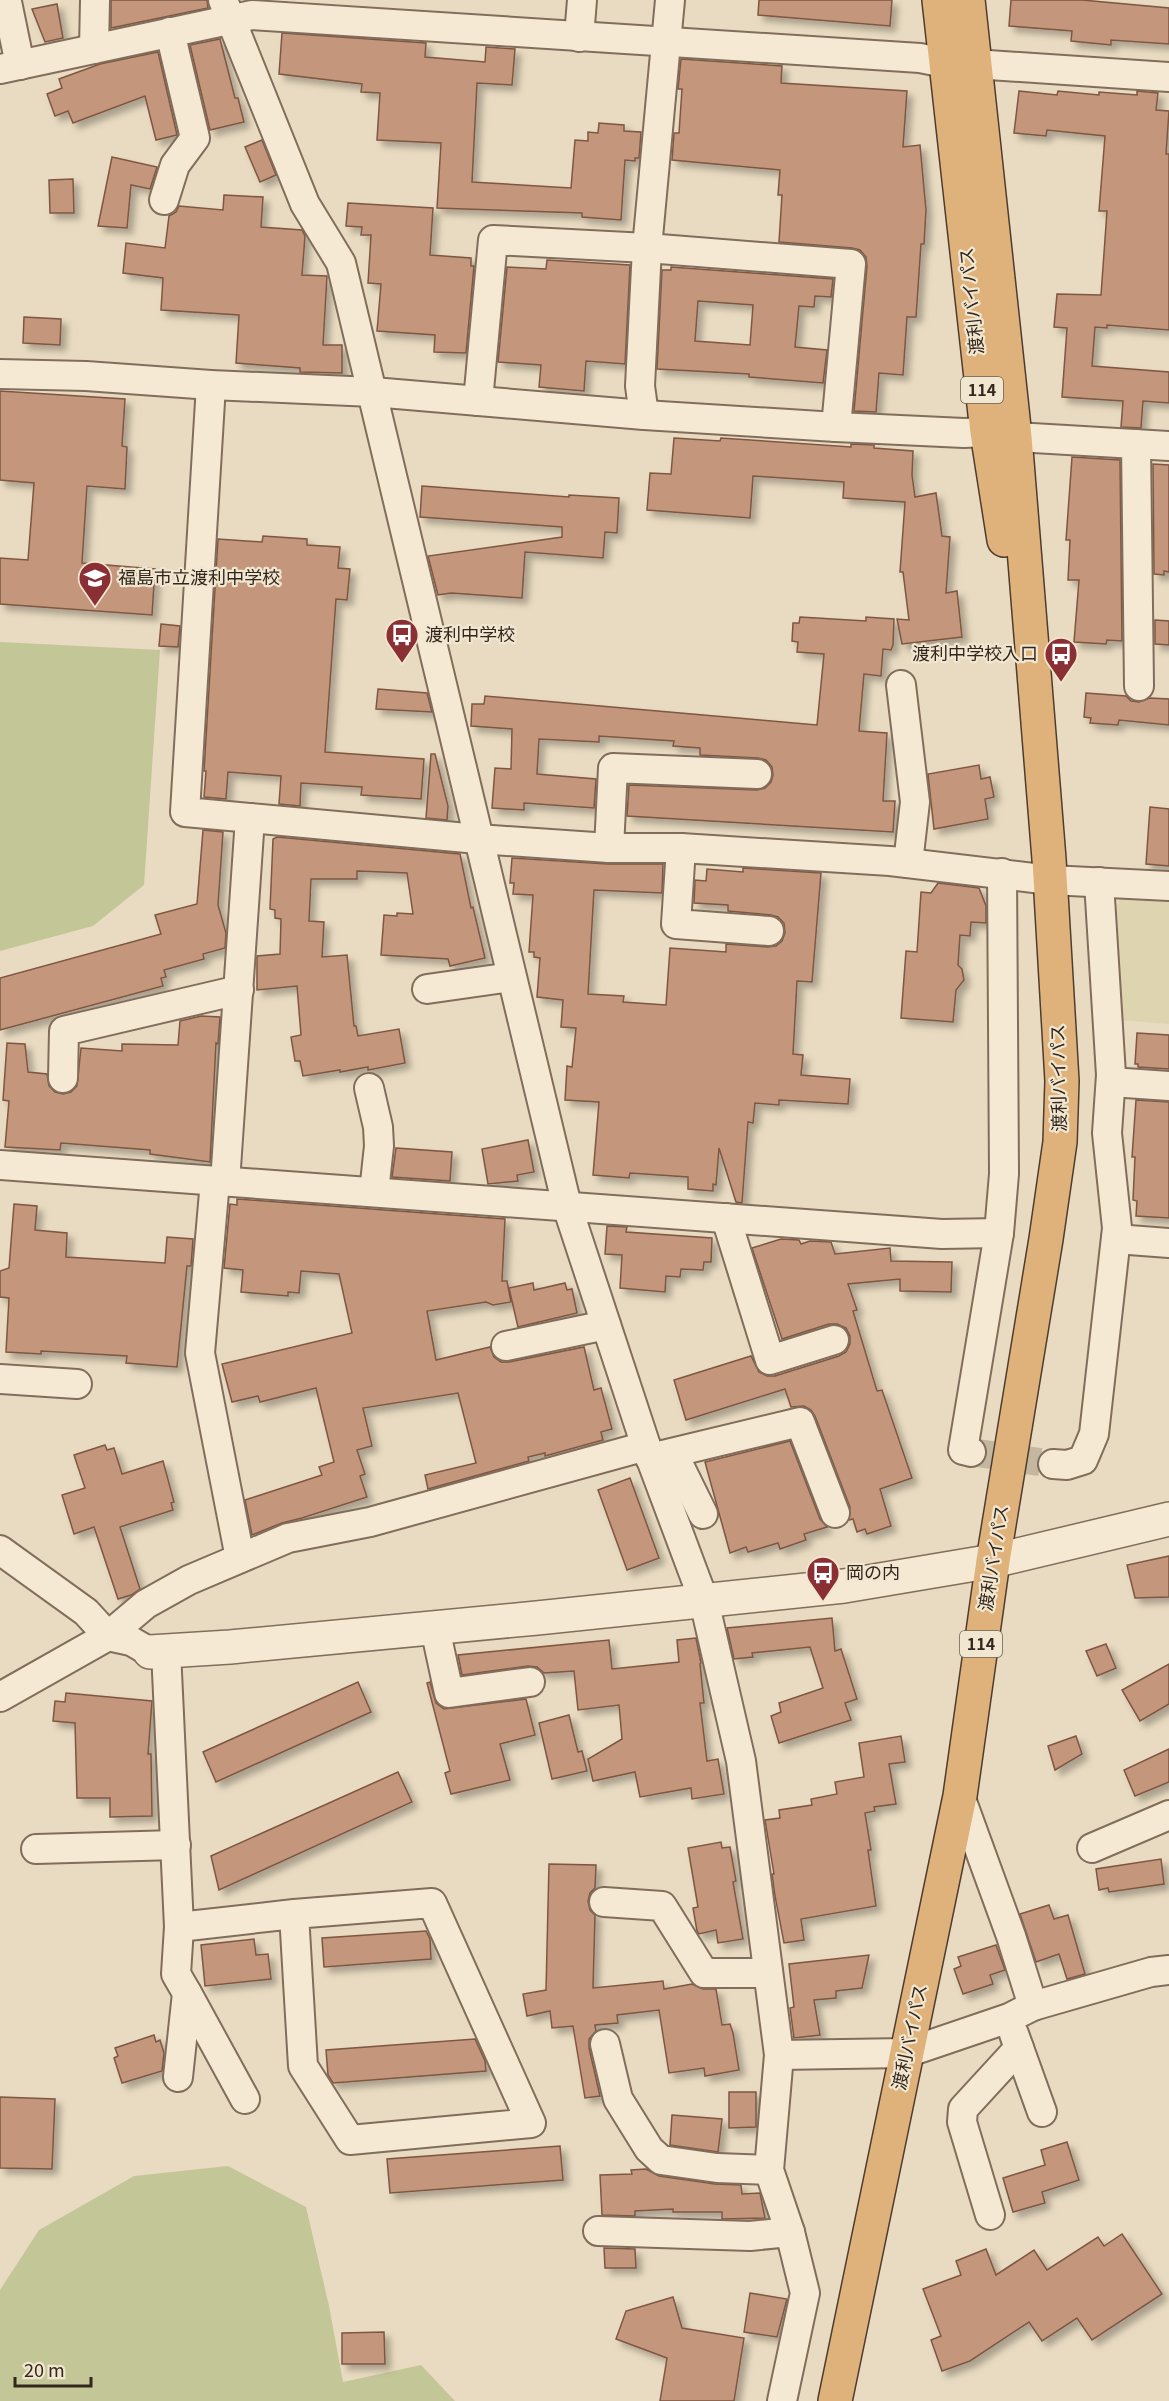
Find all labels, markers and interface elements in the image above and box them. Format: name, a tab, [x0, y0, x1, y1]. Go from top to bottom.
street label: 渡利バイパス	[951, 246, 989, 356]
road number: 114	[961, 377, 1003, 403]
school or university icon: 福島市立渡利中学校	[77, 560, 113, 607]
place label: 福島市立渡利中学校	[118, 563, 280, 589]
bus stop icon: 渡利中学校	[384, 617, 420, 664]
place label: 渡利中学校	[425, 620, 515, 646]
bus stop icon: 渡利中学校入口	[1043, 636, 1079, 683]
place label: 渡利中学校入口	[912, 639, 1038, 665]
street label: 渡利バイパス	[1043, 1024, 1071, 1132]
street label: 渡利バイパス	[971, 1502, 1013, 1613]
bus stop icon: 岡の内	[805, 1555, 841, 1602]
place label: 岡の内	[846, 1558, 900, 1584]
road number: 114	[960, 1631, 1002, 1657]
street label: 渡利バイパス	[884, 1981, 932, 2092]
scale bar	[15, 2350, 92, 2388]
text: 20 m	[24, 2356, 65, 2382]

